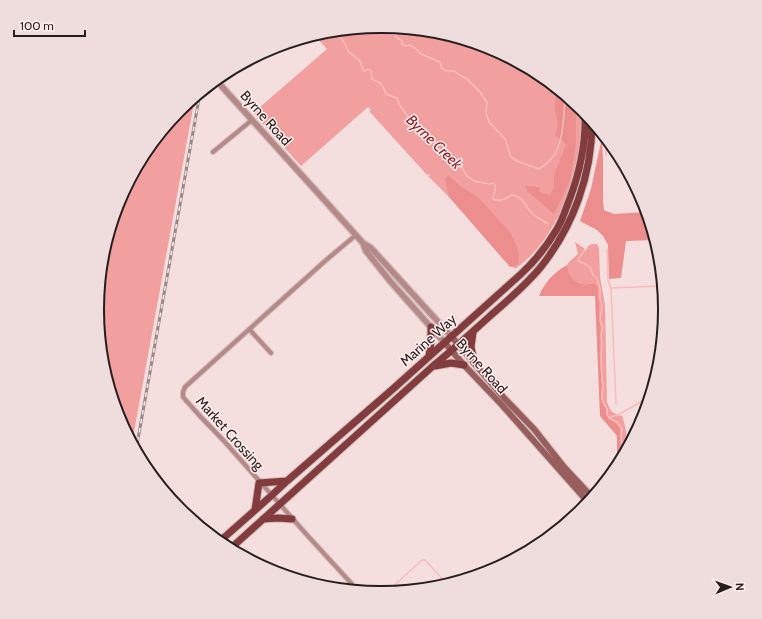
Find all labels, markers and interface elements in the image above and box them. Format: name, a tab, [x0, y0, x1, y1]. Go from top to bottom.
scale bar	[14, 12, 85, 38]
text: 100 m	[20, 18, 54, 33]
street label: Byrne Road	[237, 87, 295, 149]
water label: Byrne Creek	[402, 111, 466, 173]
street label: Marine Way	[396, 310, 460, 370]
street label: Byrne Road	[453, 335, 511, 397]
street label: Market Crossing	[192, 392, 269, 474]
north arrow	[710, 567, 750, 607]
text: N	[733, 583, 747, 591]

